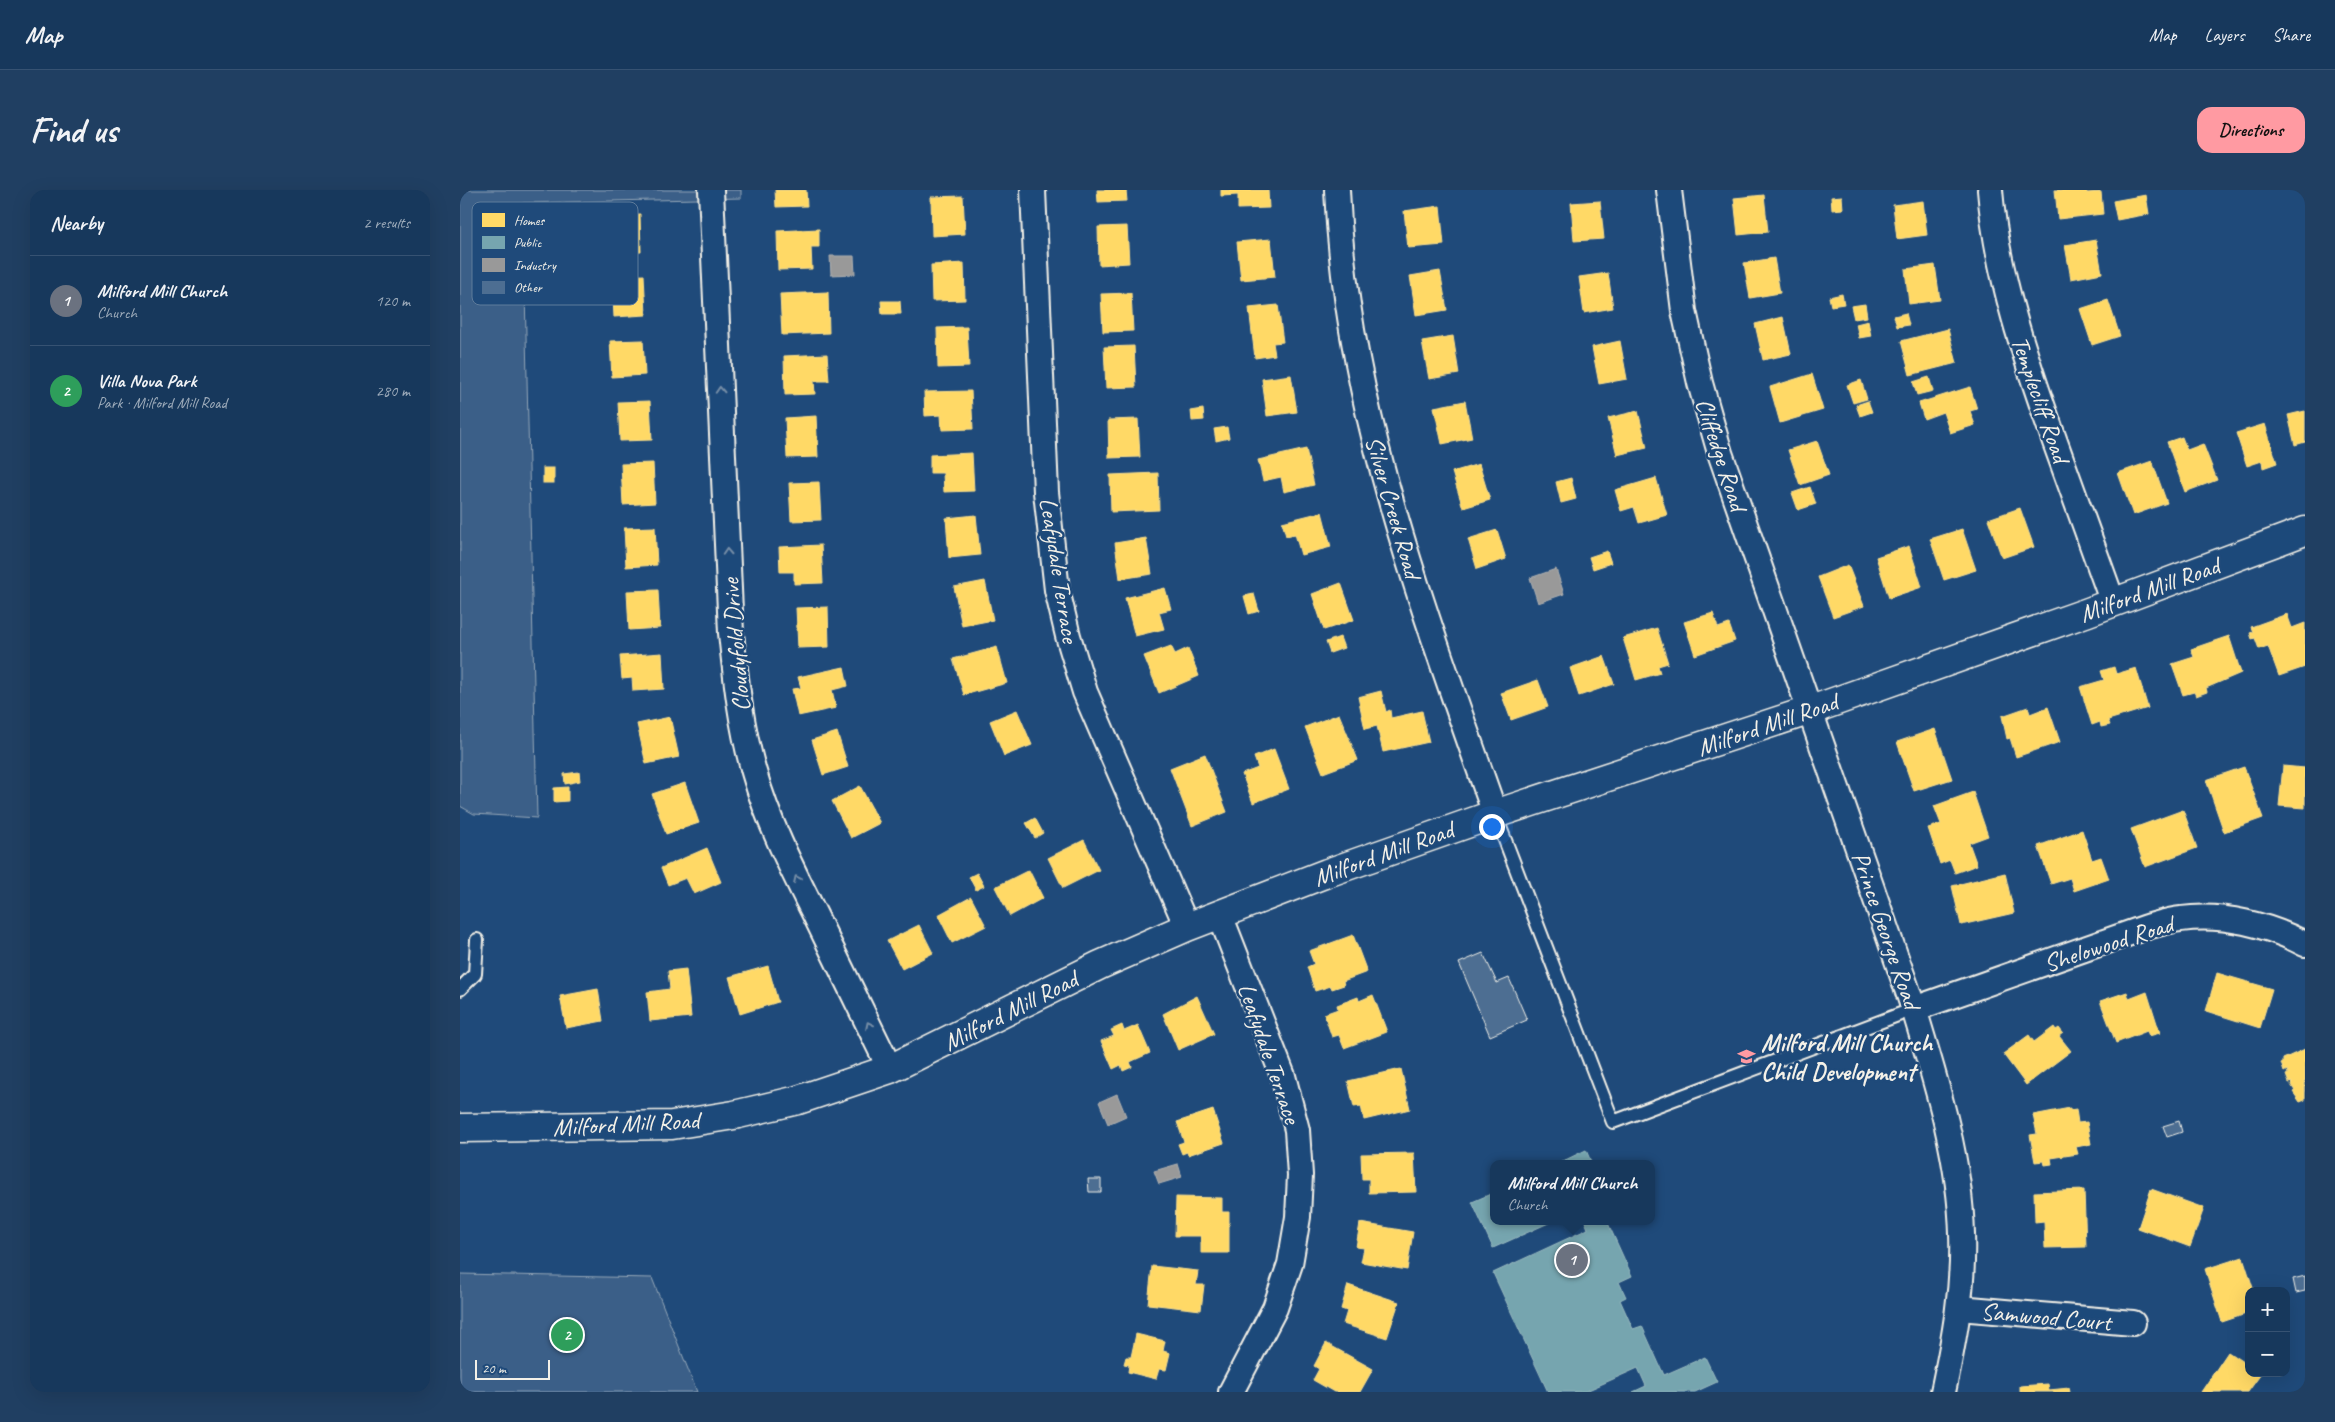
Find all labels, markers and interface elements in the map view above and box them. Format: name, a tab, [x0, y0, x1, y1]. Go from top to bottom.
text: Map	[25, 20, 62, 50]
text: Map	[2149, 24, 2177, 46]
text: Layers	[2205, 24, 2244, 46]
text: Share	[2272, 24, 2310, 46]
button: Directions	[2197, 107, 2305, 153]
text: Find us	[30, 108, 117, 153]
legend	[472, 202, 638, 305]
text: Nearby	[50, 210, 103, 236]
text: Homes	[514, 212, 545, 229]
text: 2 results	[363, 213, 410, 233]
text: Public	[514, 234, 542, 251]
text: Industry	[514, 257, 557, 274]
text: Milford Mill Church	[97, 279, 227, 303]
text: Other	[514, 279, 543, 296]
text: 1	[62, 291, 70, 311]
text: 120 m	[376, 291, 410, 311]
text: Church	[97, 303, 137, 323]
street label: Templecliff Road	[2004, 332, 2078, 471]
text: Villa Nova Park	[97, 369, 196, 393]
text: 2	[62, 381, 70, 401]
text: 280 m	[376, 381, 410, 401]
one-way arrow	[715, 386, 726, 394]
text: Park · Milford Mill Road	[97, 393, 227, 413]
street label: Cliffedge Road	[1688, 394, 1756, 518]
street label: Silver Creek Road	[1357, 432, 1429, 585]
street label: Leafydale Terrace	[1032, 495, 1087, 647]
one-way arrow	[722, 548, 733, 556]
street label: Milford Mill Road	[2075, 548, 2228, 630]
street label: Cloudyfold Drive	[714, 575, 758, 713]
street label: Milford Mill Road	[1693, 685, 1846, 764]
street label: Milford Mill Road	[1309, 812, 1462, 894]
your location	[1479, 814, 1505, 840]
street label: Prince George Road	[1844, 848, 1929, 1016]
one-way arrow	[793, 875, 804, 884]
street label: Shelowood Road	[2040, 907, 2181, 980]
street label: Milford Mill Road	[938, 962, 1087, 1058]
street label: Leafydale Terrace	[1230, 979, 1309, 1130]
one-way arrow	[865, 1021, 875, 1030]
place label: Milford Mill Church Child Development	[1761, 1027, 1933, 1088]
school or university icon: Milford Mill Church Child Development	[1737, 1046, 1757, 1066]
street label: Milford Mill Road	[552, 1104, 704, 1144]
popup	[1490, 1160, 1655, 1225]
text: Milford Mill Church	[1507, 1171, 1638, 1195]
text: Church	[1507, 1195, 1547, 1215]
pin: 1	[1556, 1241, 1588, 1279]
map controls	[2245, 1287, 2290, 1377]
button: +	[2245, 1287, 2290, 1332]
street label: Samwood Court	[1980, 1295, 2115, 1339]
pin: 2	[551, 1316, 583, 1354]
button: −	[2245, 1332, 2290, 1377]
scale bar	[475, 1357, 550, 1380]
text: 20 m	[482, 1360, 506, 1377]

